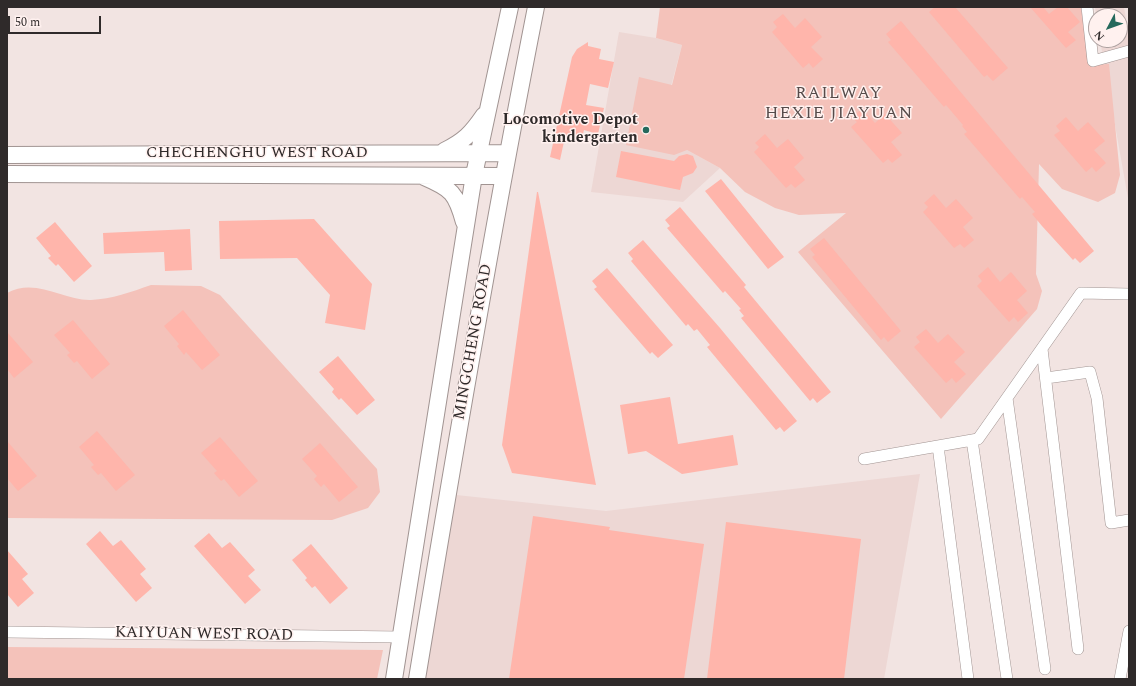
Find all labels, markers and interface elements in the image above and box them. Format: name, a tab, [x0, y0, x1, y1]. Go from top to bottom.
scale bar	[10, 8, 103, 34]
north arrow	[1088, 8, 1128, 48]
text: 50 m	[15, 13, 40, 32]
text: N	[1090, 27, 1109, 45]
district label: RAILWAY HEXIE JIAYUAN	[765, 85, 913, 125]
place label: Locomotive Depot kindergarten	[502, 111, 638, 149]
marker: Locomotive Depot kindergarten	[641, 125, 651, 135]
street label: CHECHENGHU WEST ROAD	[146, 144, 368, 164]
street label: MINGCHENG ROAD	[451, 262, 497, 422]
street label: KAIYUAN WEST ROAD	[115, 624, 293, 646]

